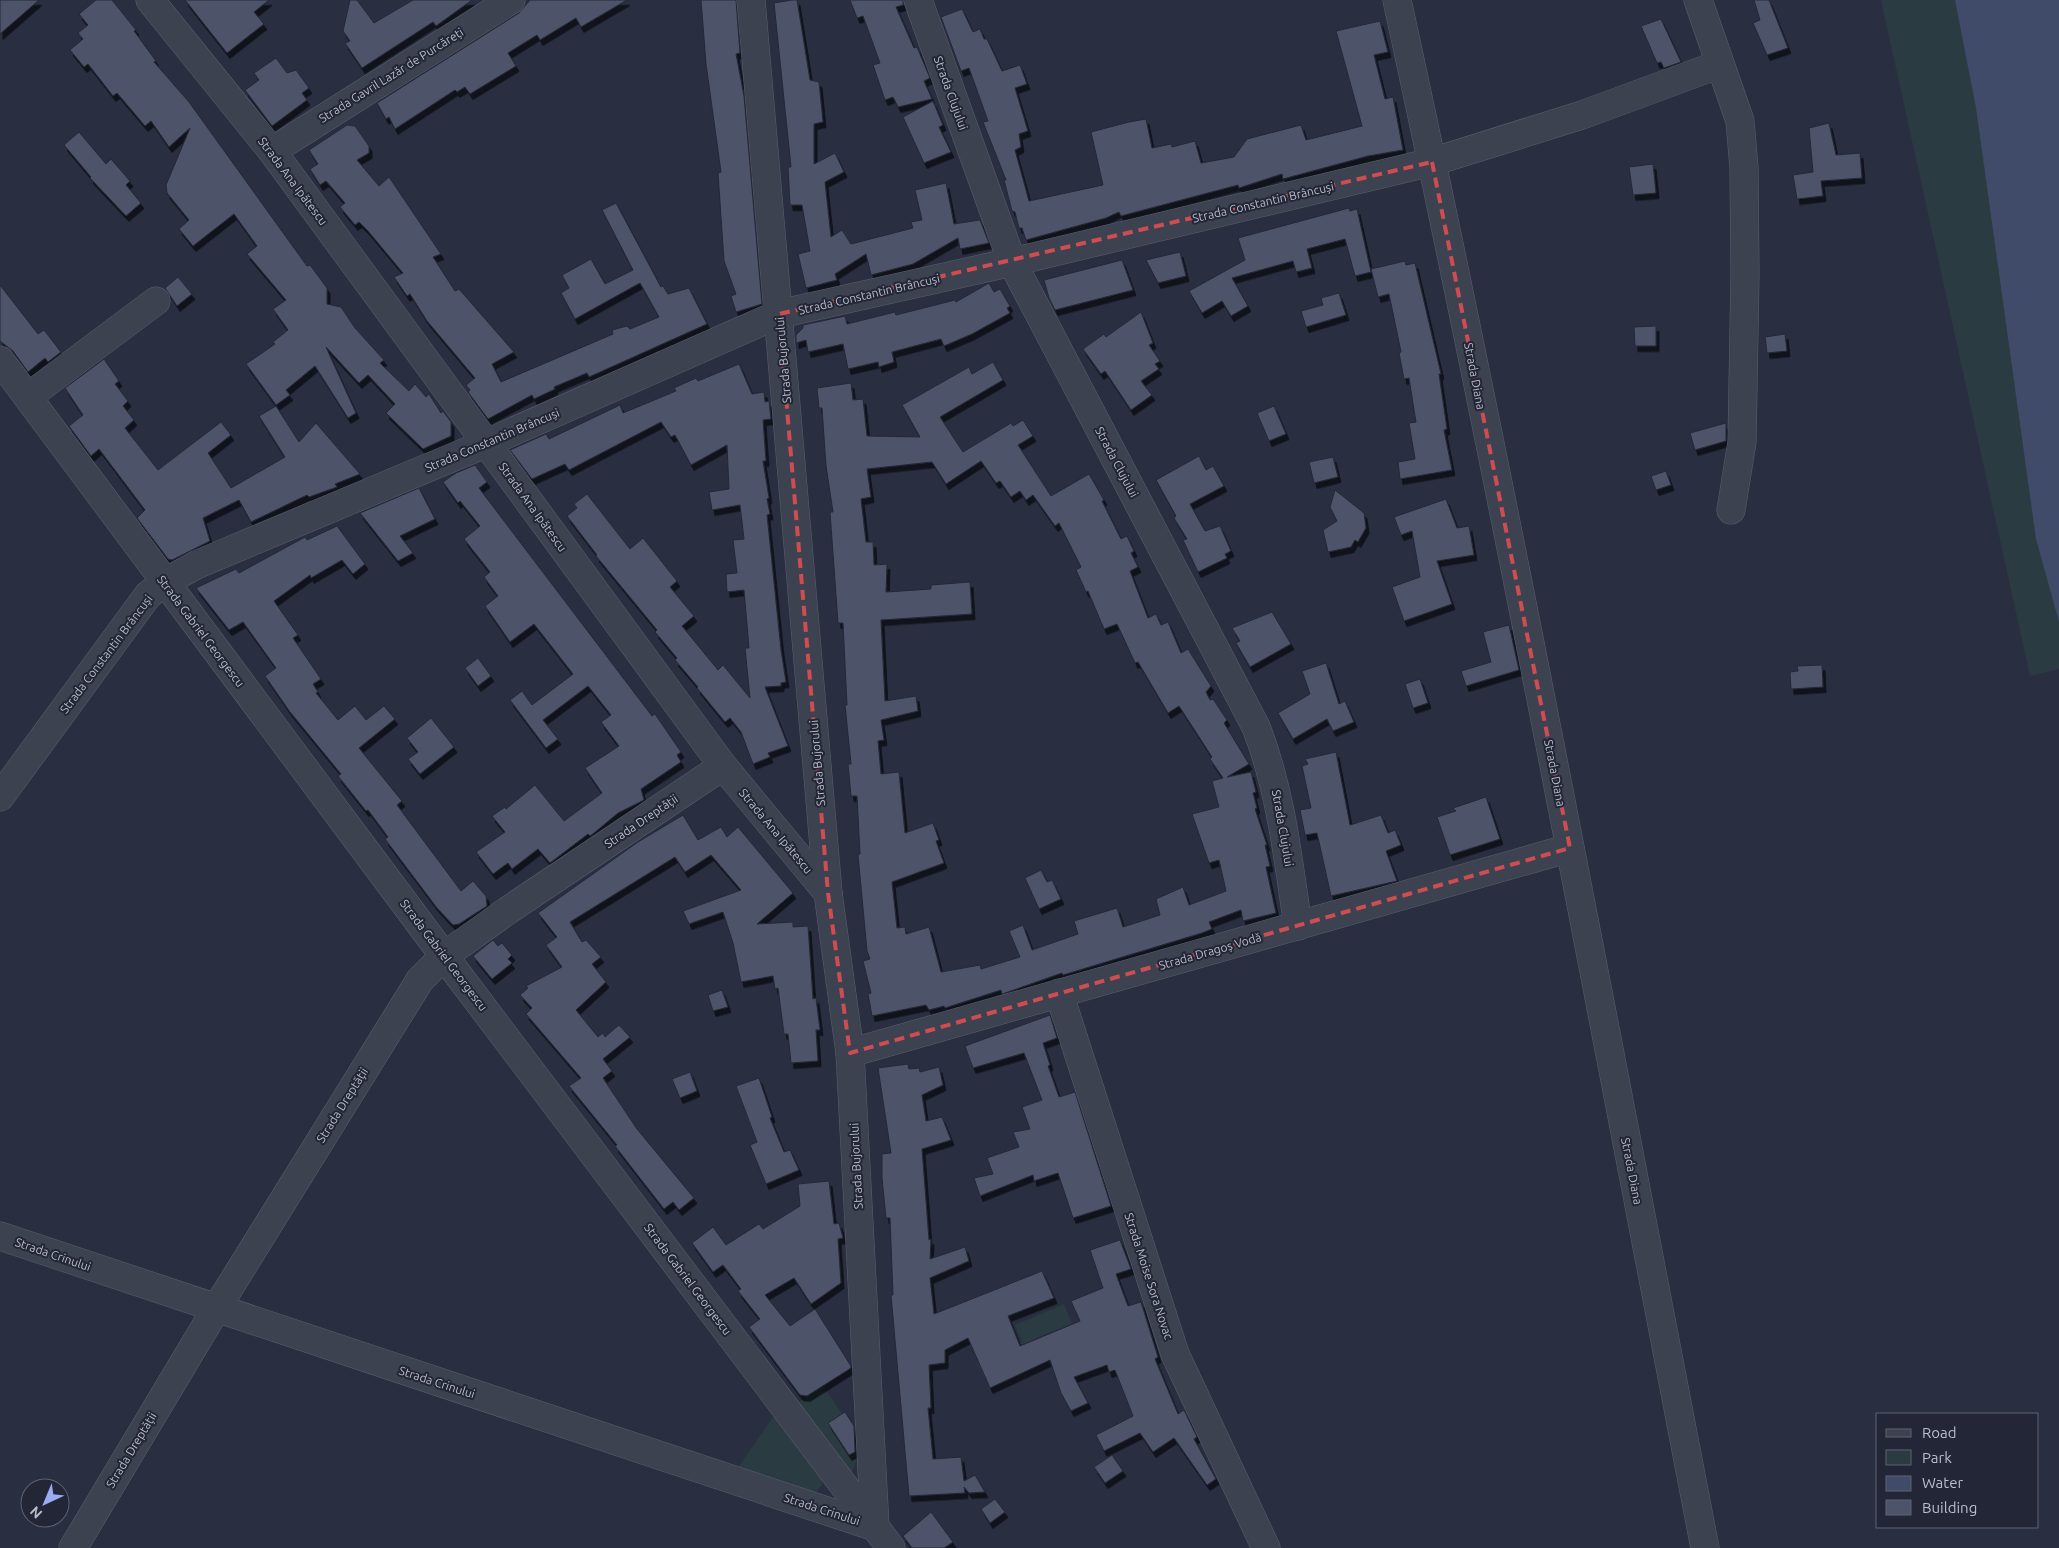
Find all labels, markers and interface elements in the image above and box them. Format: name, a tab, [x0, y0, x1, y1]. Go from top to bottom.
street label: Strada Gavril Lazăr de Purcăreți	[316, 25, 466, 125]
street label: Strada Clujului	[932, 54, 970, 132]
street label: Strada Ana Ipătescu	[256, 135, 330, 227]
street label: Strada Constantin Brâncuși	[1191, 179, 1335, 225]
street label: Strada Constantin Brâncuși	[797, 271, 941, 317]
street label: Strada Bujorului	[773, 316, 793, 404]
street label: Strada Diana	[1462, 341, 1488, 411]
street label: Strada Constantin Brâncuși	[423, 406, 561, 474]
street label: Strada Clujului	[1093, 425, 1141, 499]
street label: Strada Ana Ipătescu	[496, 460, 570, 554]
street label: Strada Gabriel Georgescu	[155, 573, 247, 689]
street label: Strada Constantin Brâncuși	[57, 592, 155, 716]
street label: Strada Bujorului	[807, 719, 827, 807]
street label: Strada Diana	[1542, 738, 1568, 808]
street label: Strada Ana Ipătescu	[737, 786, 815, 876]
street label: Strada Clujului	[1270, 789, 1296, 867]
street label: Strada Dreptății	[602, 792, 680, 850]
street label: Strada Gabriel Georgescu	[398, 897, 490, 1013]
street label: Strada Dragoș Vodă	[1157, 930, 1263, 972]
street label: Strada Dreptății	[314, 1065, 370, 1145]
street label: Strada Bujorului	[847, 1122, 865, 1209]
street label: Strada Diana	[1619, 1136, 1645, 1206]
street label: Strada Moise Sora Novac	[1122, 1211, 1176, 1341]
street label: Strada Gabriel Georgescu	[642, 1221, 734, 1337]
street label: Strada Crinului	[13, 1235, 93, 1273]
street label: Strada Crinului	[397, 1364, 477, 1400]
street label: Strada Dreptății	[103, 1410, 159, 1490]
legend	[1876, 1413, 2039, 1528]
text: Road	[1922, 1424, 1957, 1441]
text: Park	[1922, 1449, 1952, 1466]
text: Water	[1922, 1474, 1963, 1491]
north arrow	[20, 1478, 70, 1528]
street label: Strada Crinului	[782, 1491, 862, 1527]
text: Building	[1922, 1499, 1977, 1516]
text: N	[27, 1503, 45, 1522]

